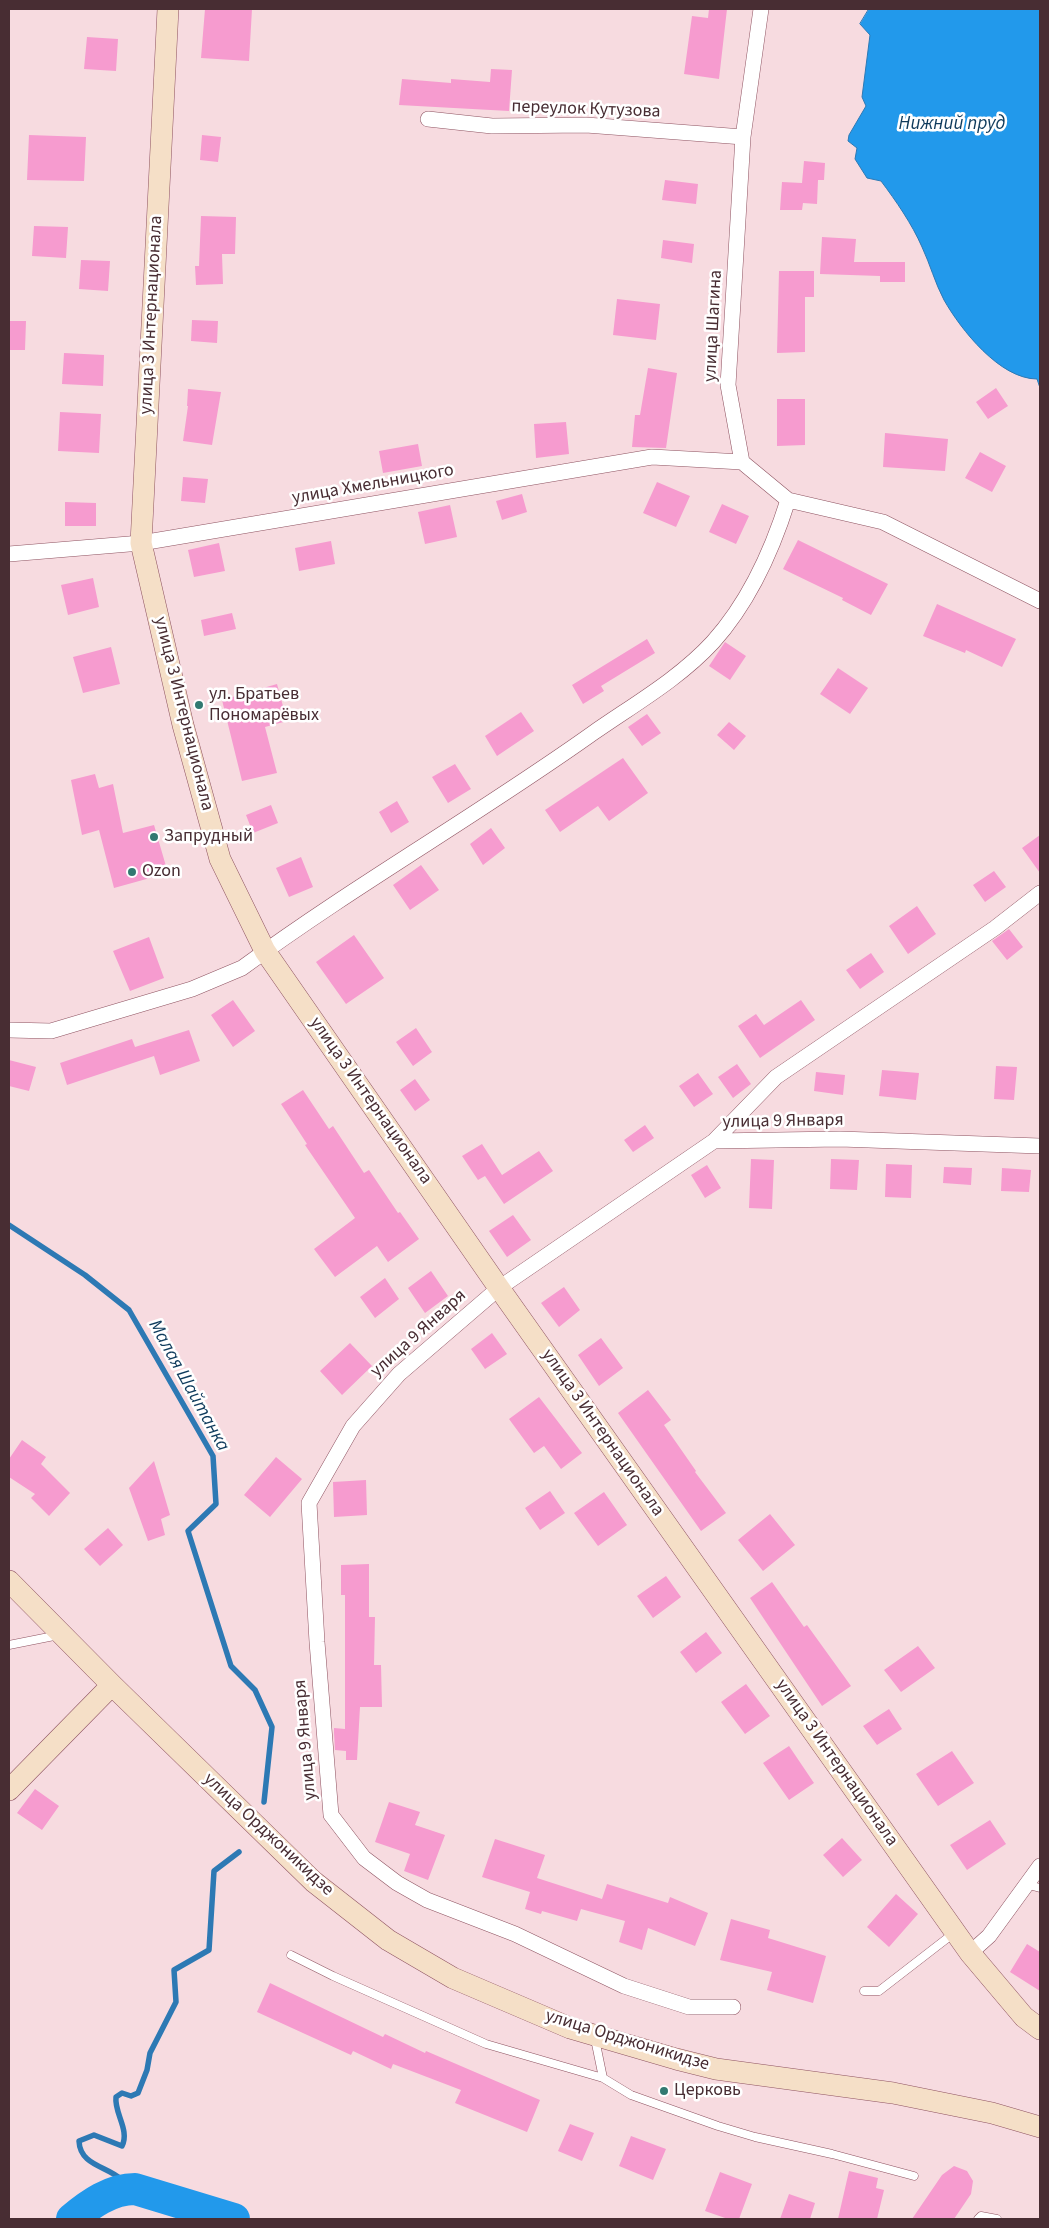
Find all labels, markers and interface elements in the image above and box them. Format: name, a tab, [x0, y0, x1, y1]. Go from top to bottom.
street label: переулок Кутузова	[511, 97, 661, 123]
water label: Нижний пруд	[899, 114, 1005, 136]
street label: улица 3 Интернационала	[136, 215, 168, 415]
street label: улица Шагина	[700, 269, 728, 383]
street label: улица Хмельницкого	[290, 460, 456, 510]
street label: улица 3 Интернационала	[148, 615, 218, 813]
place label: ул. Братьев Пономарёвых	[209, 684, 319, 726]
marker: ул. Братьев Пономарёвых	[193, 699, 205, 711]
place label: Запрудный	[164, 826, 253, 848]
marker: Запрудный	[148, 831, 160, 843]
place label: Ozon	[142, 861, 181, 883]
marker: Ozon	[126, 866, 138, 878]
street label: улица 3 Интернационала	[304, 1013, 436, 1189]
street label: улица 9 Января	[722, 1110, 844, 1134]
street label: улица 9 Января	[367, 1285, 471, 1383]
water label: Малая Шайтанка	[142, 1316, 234, 1456]
street label: улица 3 Интернационала	[536, 1345, 668, 1521]
street label: улица 3 Интернационала	[770, 1675, 902, 1851]
street label: улица 9 Января	[290, 1679, 322, 1801]
street label: улица Орджоникидзе	[198, 1769, 338, 1901]
street label: улица Орджоникидзе	[542, 2006, 712, 2076]
place label: Церковь	[674, 2080, 741, 2102]
marker: Церковь	[658, 2085, 670, 2097]

